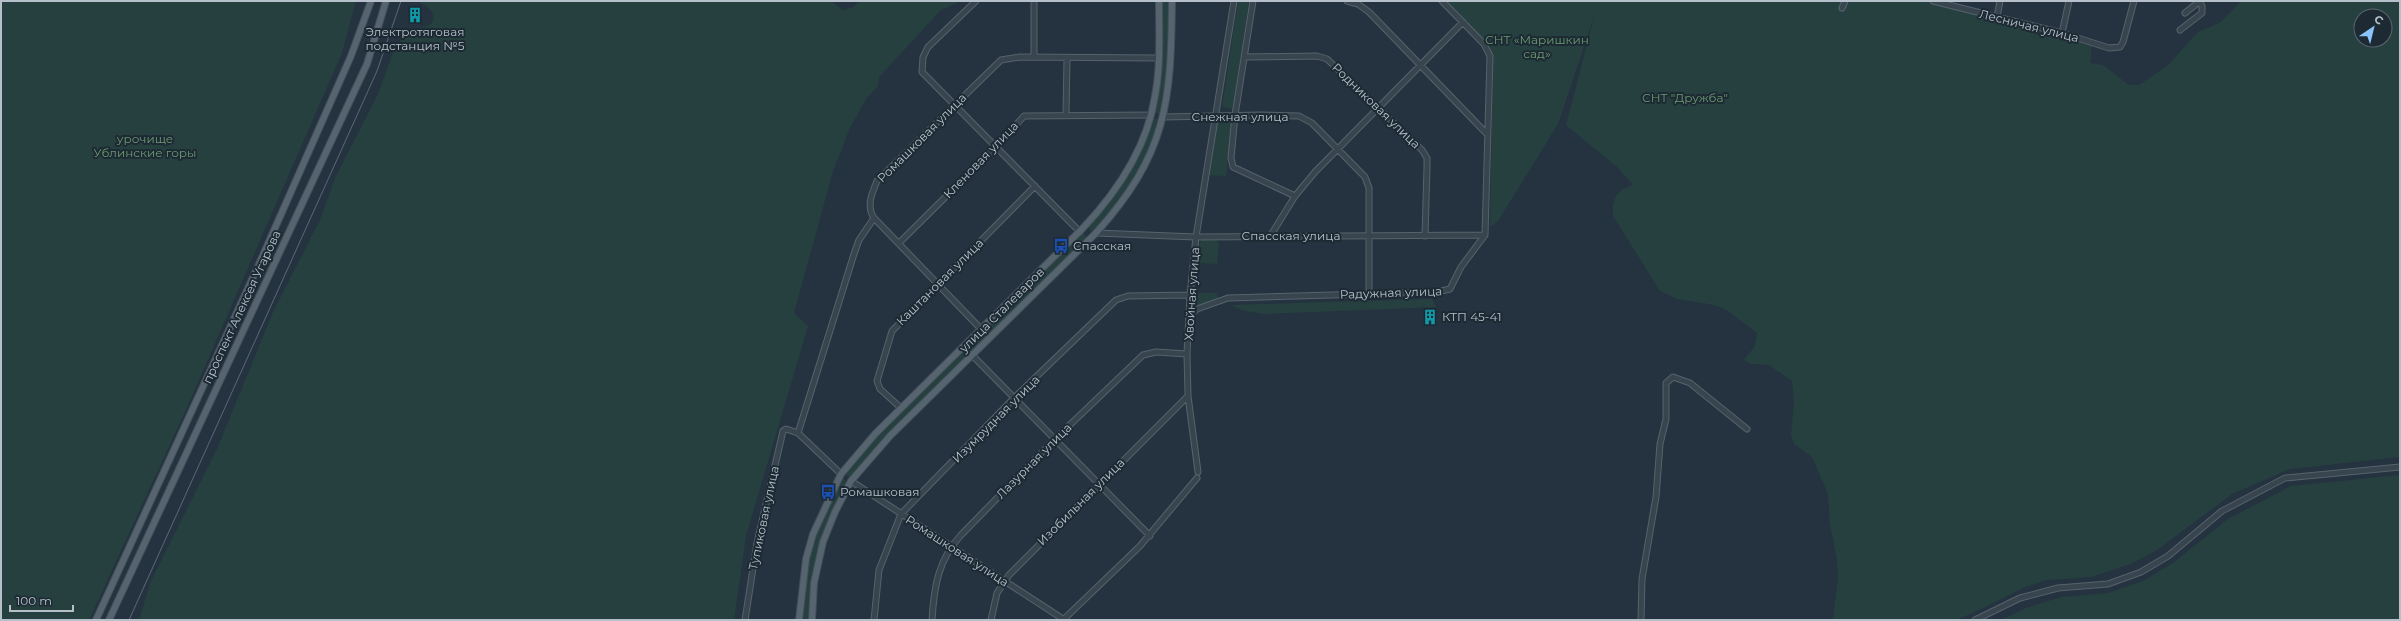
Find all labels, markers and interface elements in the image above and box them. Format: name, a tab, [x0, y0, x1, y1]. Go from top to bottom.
building icon: Электротяговая подстанция №5	[406, 6, 424, 24]
street label: Лесничая улица	[1978, 6, 2080, 45]
north arrow	[2353, 8, 2393, 48]
text: С	[2371, 12, 2386, 28]
place label: Электротяговая подстанция №5	[366, 24, 465, 53]
park label: СНТ «Маришкин сад»	[1485, 32, 1589, 61]
street label: Родниковая улица	[1329, 60, 1424, 152]
street label: Ромашковая улица	[874, 90, 969, 185]
park label: СНТ "Дружба"	[1642, 90, 1728, 105]
street label: Снежная улица	[1192, 109, 1288, 124]
street label: Кленовая улица	[940, 118, 1021, 201]
park label: урочище Ублинские горы	[94, 131, 196, 160]
street label: проспект Алексея Угарова	[199, 228, 284, 386]
street label: Спасская улица	[1242, 228, 1340, 243]
street label: Каштановая улица	[893, 235, 986, 328]
bus stop icon: Спасская	[1052, 237, 1070, 255]
place label: Спасская	[1073, 238, 1131, 253]
street label: Хвойная улица	[1181, 247, 1202, 341]
street label: улица Сталеваров	[955, 264, 1047, 356]
street label: Радужная улица	[1340, 283, 1442, 302]
building icon: КТП 45-41	[1421, 308, 1439, 326]
place label: КТП 45-41	[1442, 309, 1502, 324]
street label: Изумрудная улица	[949, 372, 1043, 466]
street label: Лазурная улица	[993, 420, 1075, 502]
street label: Изобильная улица	[1034, 455, 1127, 548]
street label: Тупиковая улица	[745, 464, 782, 571]
bus stop icon: Ромашковая	[819, 483, 837, 501]
place label: Ромашковая	[840, 484, 920, 499]
street label: Ромашковая улица	[903, 512, 1012, 590]
scale bar	[10, 587, 73, 613]
text: 100 m	[16, 593, 52, 608]

